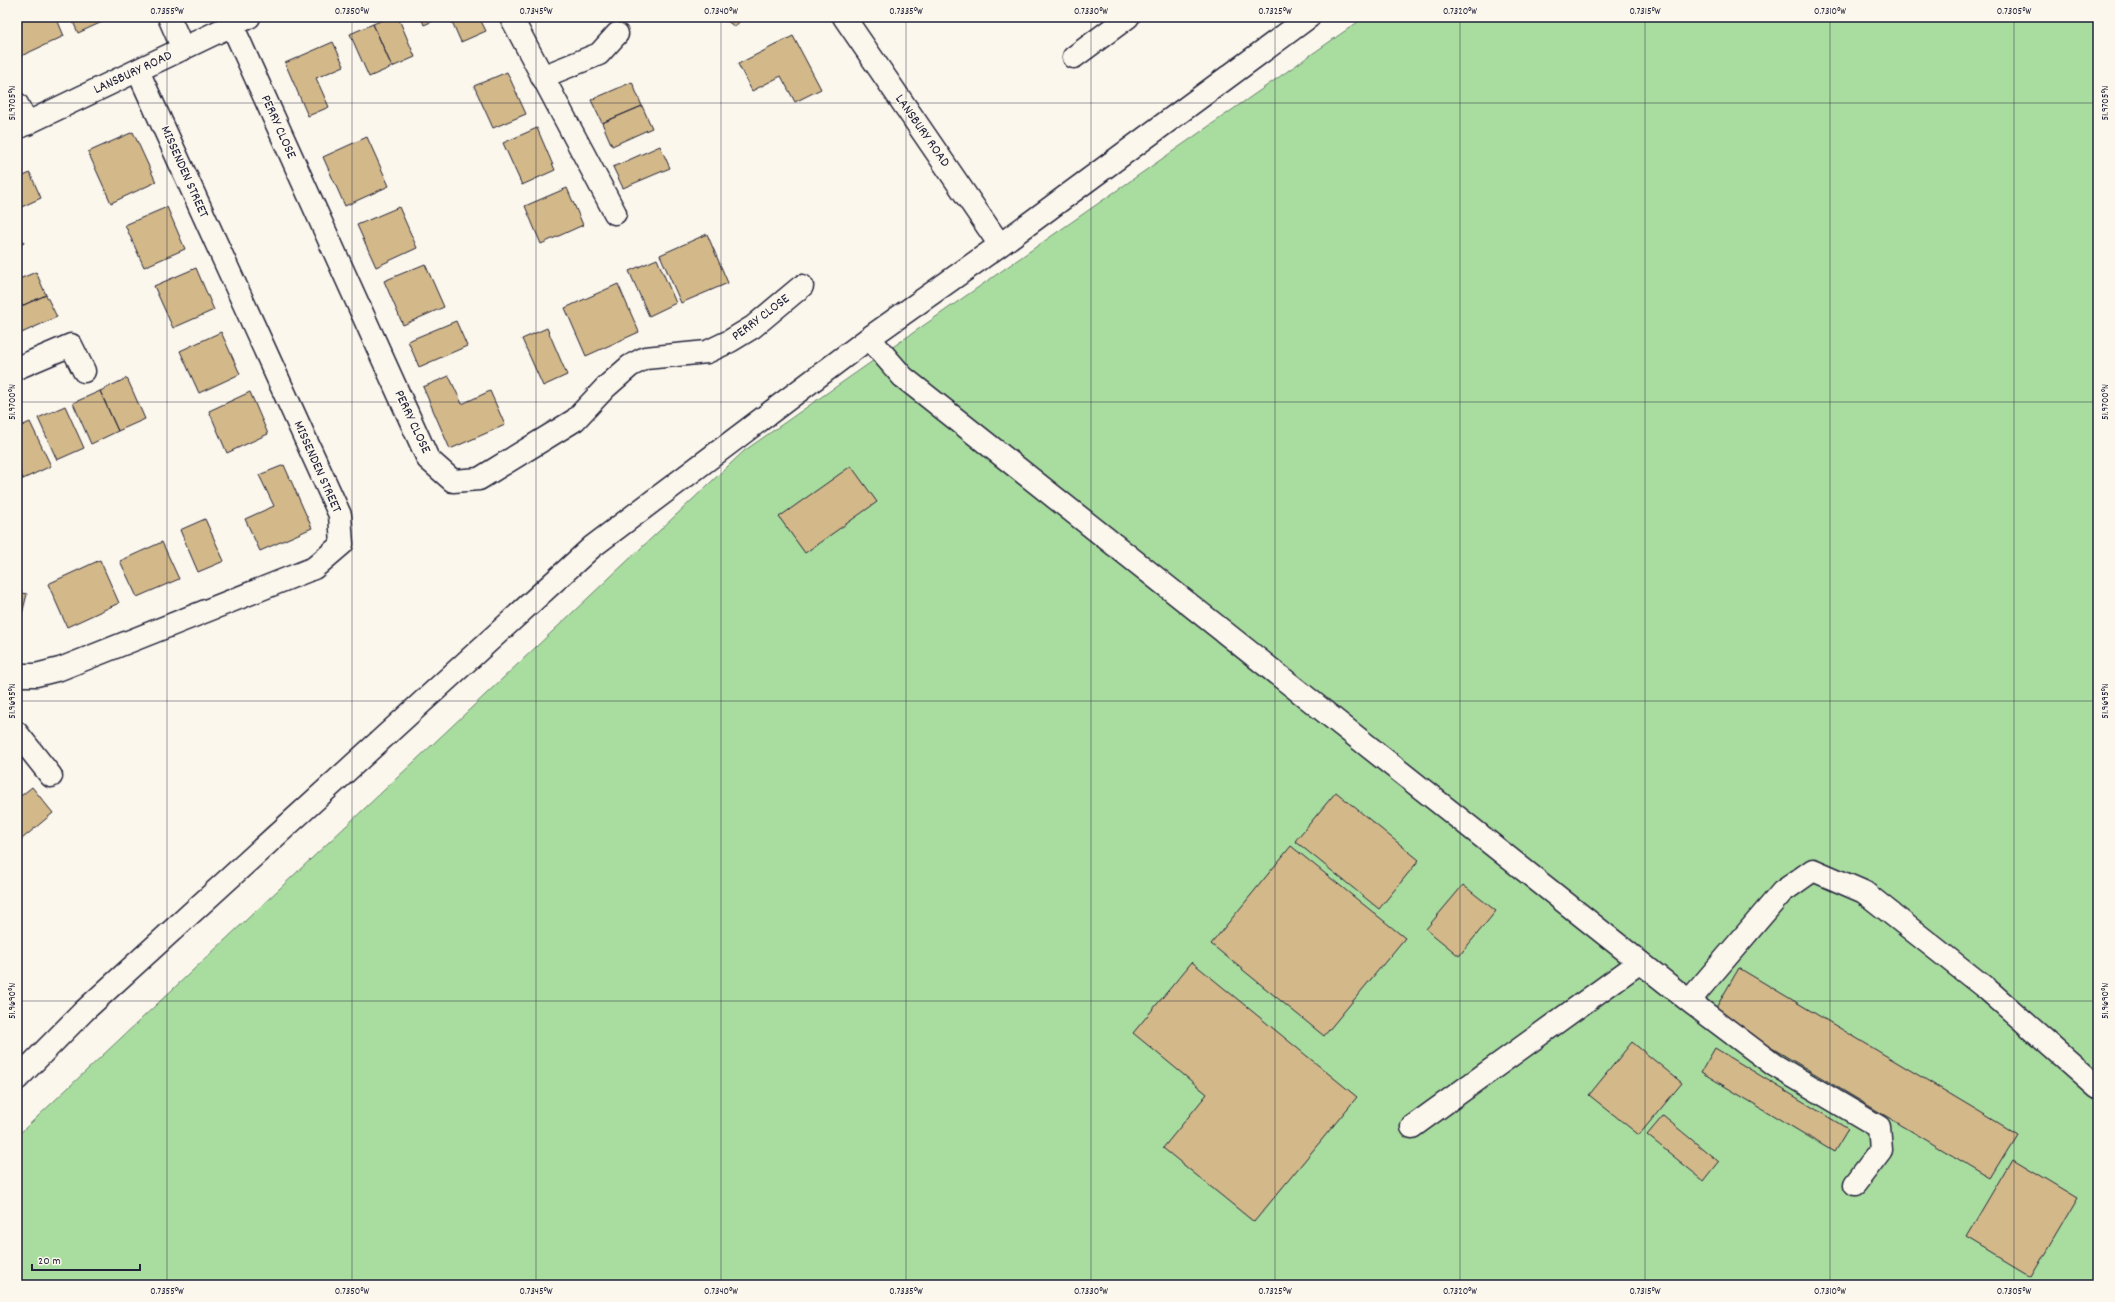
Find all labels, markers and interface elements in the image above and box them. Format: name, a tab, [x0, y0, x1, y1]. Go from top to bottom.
text: 0.7355°W	[150, 5, 184, 19]
text: 0.7350°W	[335, 5, 369, 19]
text: 0.7345°W	[519, 5, 553, 19]
text: 0.7340°W	[704, 5, 738, 19]
text: 0.7335°W	[889, 5, 923, 19]
text: 0.7330°W	[1074, 5, 1108, 19]
text: 0.7325°W	[1258, 5, 1292, 19]
text: 0.7320°W	[1443, 5, 1477, 19]
text: 0.7315°W	[1629, 5, 1661, 19]
text: 0.7310°W	[1814, 5, 1846, 19]
text: 0.7305°W	[1997, 5, 2031, 19]
street label: LANSBURY ROAD	[90, 46, 176, 100]
text: 51.9705°N	[6, 85, 20, 121]
text: 51.9705°N	[2099, 85, 2113, 121]
street label: LANSBURY ROAD	[890, 91, 954, 171]
street label: PERRY CLOSE	[255, 92, 301, 163]
street label: MISSENDEN STREET	[155, 123, 213, 222]
street label: PERRY CLOSE	[728, 289, 795, 346]
text: 51.9700°N	[6, 384, 20, 420]
text: 51.9700°N	[2099, 384, 2113, 420]
street label: PERRY CLOSE	[389, 387, 436, 458]
street label: MISSENDEN STREET	[288, 418, 346, 517]
text: 51.9695°N	[6, 683, 20, 719]
text: 51.9695°N	[2099, 683, 2113, 719]
text: 51.9690°N	[6, 983, 20, 1019]
text: 51.9690°N	[2099, 983, 2113, 1019]
scale bar	[32, 1246, 140, 1272]
text: 20 m	[38, 1253, 61, 1270]
text: 0.7355°W	[150, 1285, 184, 1299]
text: 0.7350°W	[335, 1285, 369, 1299]
text: 0.7345°W	[519, 1285, 553, 1299]
text: 0.7340°W	[704, 1285, 738, 1299]
text: 0.7335°W	[889, 1285, 923, 1299]
text: 0.7330°W	[1074, 1285, 1108, 1299]
text: 0.7325°W	[1258, 1285, 1292, 1299]
text: 0.7320°W	[1443, 1285, 1477, 1299]
text: 0.7315°W	[1629, 1285, 1661, 1299]
text: 0.7310°W	[1814, 1285, 1846, 1299]
text: 0.7305°W	[1997, 1285, 2031, 1299]

